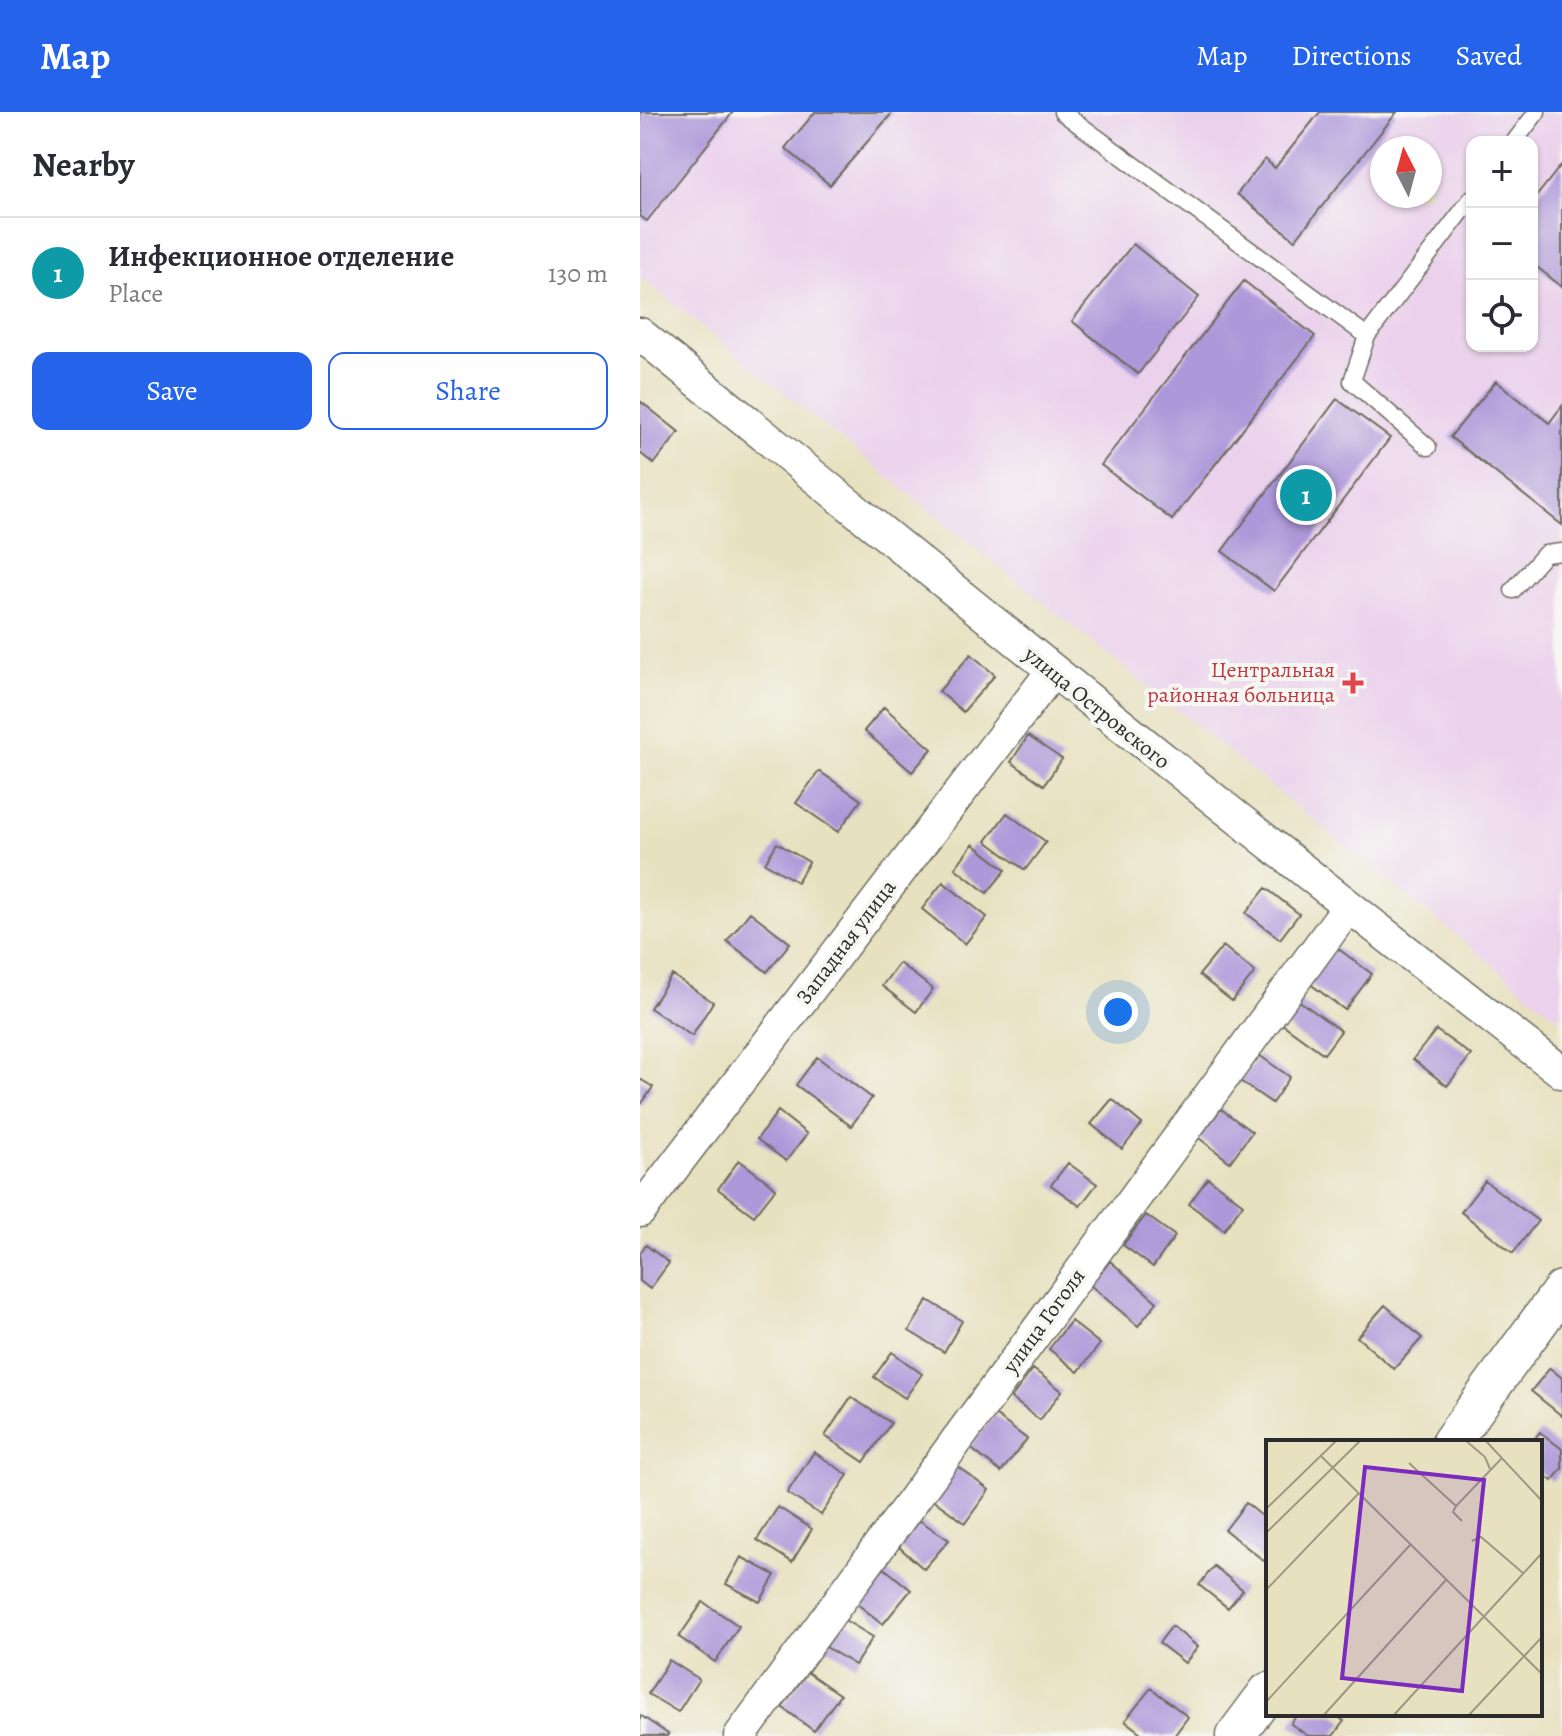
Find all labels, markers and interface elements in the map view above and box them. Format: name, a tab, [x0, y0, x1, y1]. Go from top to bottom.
text: Map	[40, 30, 110, 82]
text: Map	[1196, 37, 1247, 75]
text: Directions	[1291, 37, 1412, 75]
text: Saved	[1456, 37, 1522, 75]
north arrow	[1370, 136, 1442, 208]
map controls	[1466, 136, 1538, 352]
button: +	[1466, 136, 1538, 208]
text: Nearby	[32, 141, 135, 188]
button: −	[1466, 208, 1538, 280]
text: Инфекционное отделение	[108, 236, 454, 276]
text: 1	[53, 256, 63, 291]
text: 130 m	[548, 256, 608, 291]
text: Place	[108, 276, 163, 311]
button: locate	[1466, 280, 1538, 352]
button: Save	[32, 352, 312, 430]
button: Share	[328, 352, 608, 430]
pin: 1	[1280, 465, 1332, 525]
street label: улица Островского	[1017, 639, 1176, 776]
place label: Центральная районная больница	[1147, 655, 1336, 710]
marker: Центральная районная больница	[1342, 672, 1364, 694]
street label: Западная улица	[789, 873, 903, 1011]
your location	[1098, 992, 1138, 1032]
street label: улица Гоголя	[995, 1262, 1092, 1380]
inset map	[1266, 1440, 1542, 1716]

